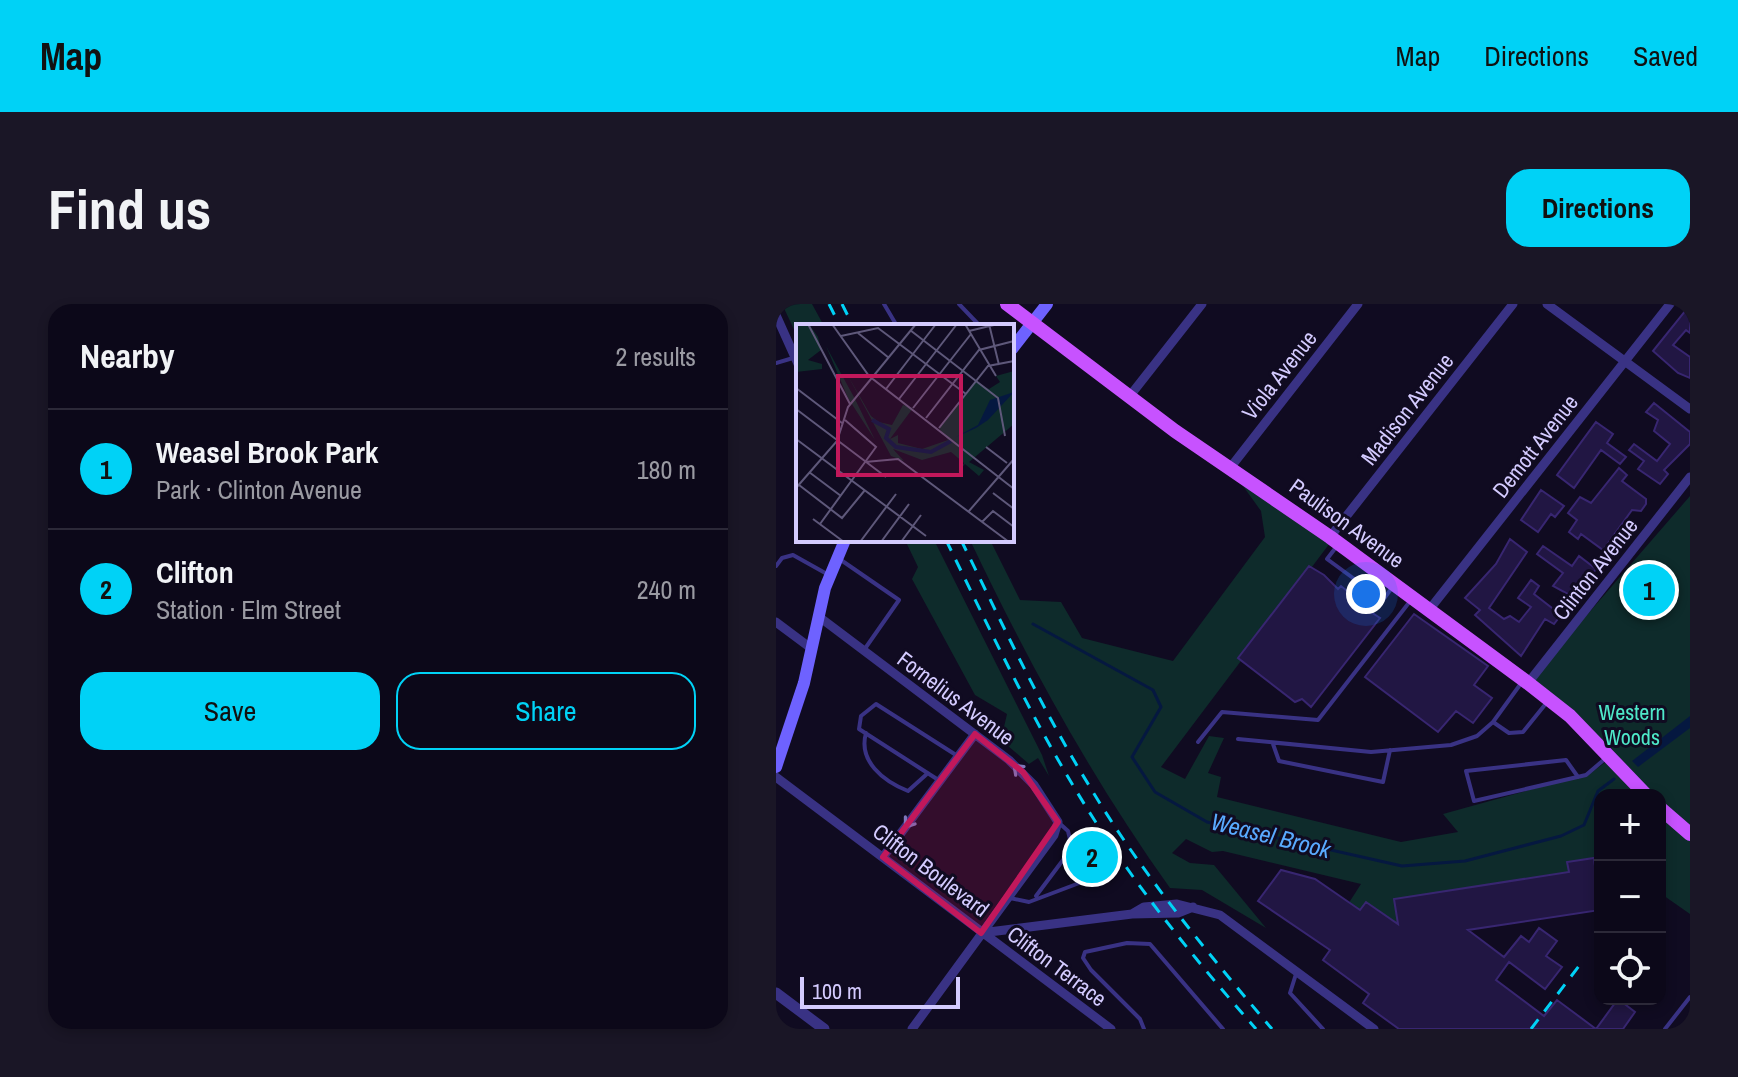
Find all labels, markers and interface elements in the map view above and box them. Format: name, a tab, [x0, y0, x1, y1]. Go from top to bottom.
text: Map	[40, 31, 102, 82]
text: Map	[1396, 37, 1440, 75]
text: Directions	[1484, 37, 1589, 75]
text: Saved	[1633, 37, 1698, 75]
button: Directions	[1506, 169, 1690, 247]
text: Find us	[48, 171, 211, 246]
inset map	[796, 324, 1014, 542]
street label: Viola Avenue	[1235, 324, 1323, 426]
text: Nearby	[80, 333, 175, 379]
text: 2 results	[615, 339, 696, 374]
street label: Madison Avenue	[1354, 347, 1460, 471]
street label: Demott Avenue	[1485, 388, 1585, 504]
text: Weasel Brook Park	[156, 432, 378, 472]
text: 1	[100, 452, 112, 487]
text: 180 m	[637, 452, 696, 487]
street label: Paulison Avenue	[1284, 471, 1410, 575]
text: Park · Clinton Avenue	[156, 472, 362, 507]
street label: Clinton Avenue	[1546, 512, 1644, 626]
text: Clifton	[156, 552, 234, 592]
pin: 1	[1623, 560, 1675, 620]
text: 2	[100, 572, 112, 607]
text: 240 m	[637, 572, 696, 607]
your location	[1346, 574, 1386, 614]
text: Station · Elm Street	[156, 592, 341, 627]
street label: Fornelius Avenue	[891, 644, 1021, 752]
button: Save	[80, 672, 380, 750]
button: Share	[396, 672, 696, 750]
park label: Western Woods	[1599, 697, 1665, 752]
one-way arrow	[1012, 763, 1032, 782]
map controls	[1594, 789, 1666, 1005]
button: +	[1594, 789, 1666, 861]
water label: Weasel Brook	[1208, 805, 1335, 866]
one-way arrow	[904, 807, 921, 828]
street label: Clifton Boulevard	[867, 816, 995, 924]
pin: 2	[1066, 827, 1118, 887]
button: −	[1594, 861, 1666, 933]
street label: Clifton Terrace	[1001, 919, 1113, 1013]
button: locate	[1594, 933, 1666, 1005]
scale bar	[800, 973, 960, 1009]
text: 100 m	[812, 976, 862, 1006]

